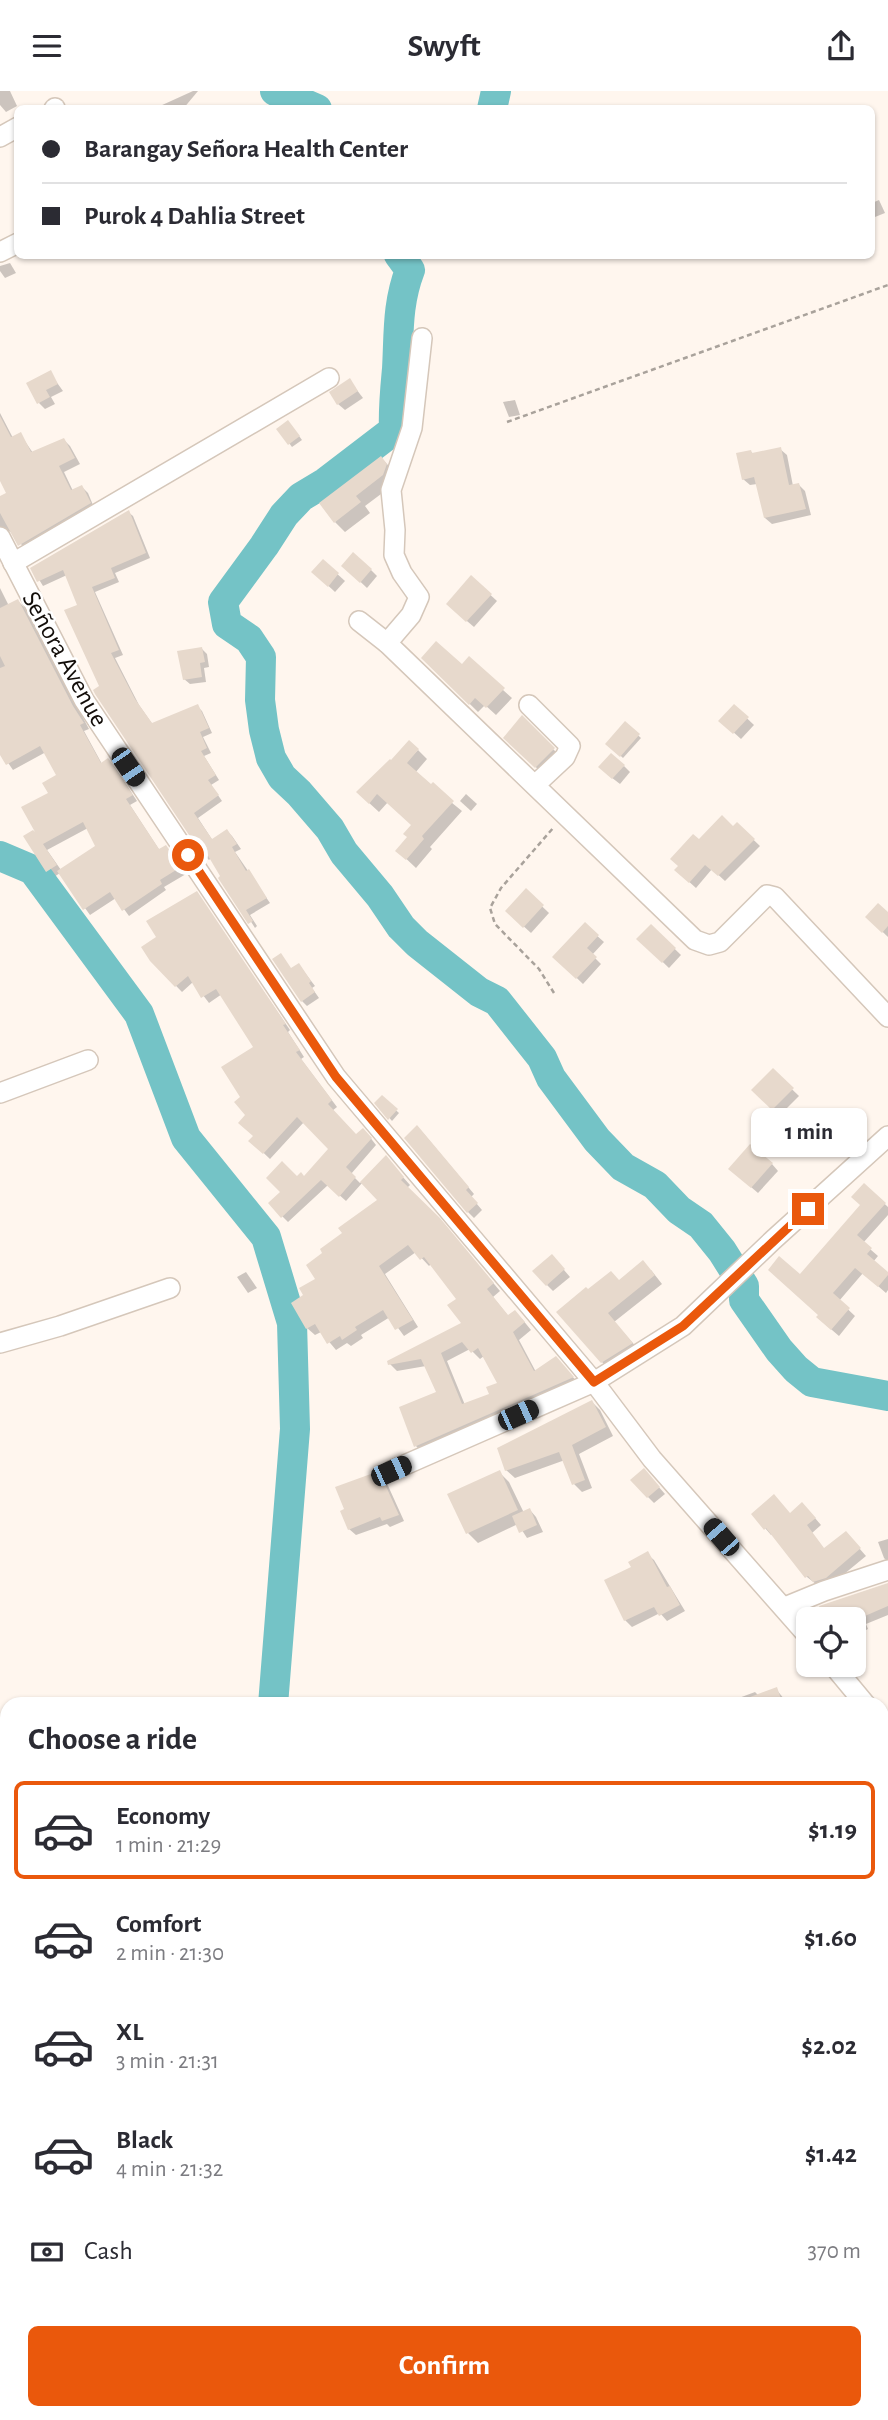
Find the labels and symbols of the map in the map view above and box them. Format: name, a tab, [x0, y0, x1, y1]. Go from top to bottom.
street label: Señora Avenue	[17, 587, 113, 731]
car	[108, 744, 149, 790]
route start	[172, 839, 204, 871]
callout: 1 min	[750, 1107, 866, 1157]
route end	[792, 1193, 824, 1225]
car	[495, 1397, 542, 1433]
car	[368, 1453, 415, 1489]
car	[700, 1514, 743, 1560]

